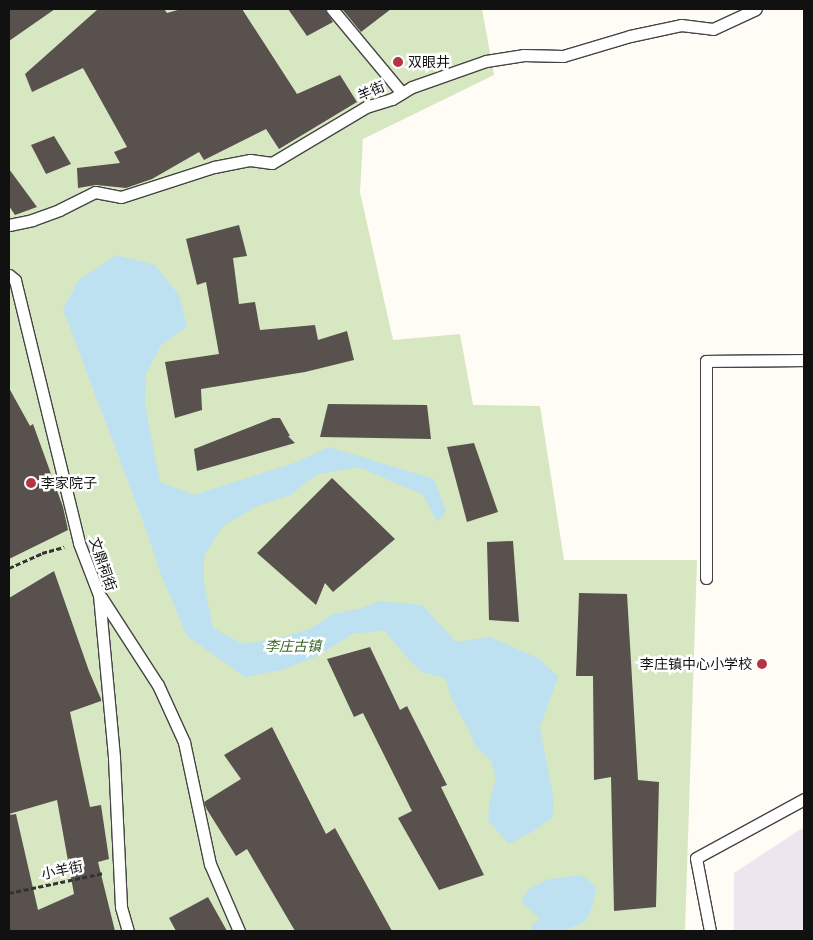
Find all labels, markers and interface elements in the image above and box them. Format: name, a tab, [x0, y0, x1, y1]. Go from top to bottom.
place label: 双眼井	[408, 54, 450, 70]
marker: 双眼井	[392, 56, 404, 68]
street label: 羊街	[355, 78, 387, 104]
place label: 李家院子	[41, 475, 97, 491]
marker: 李家院子	[25, 477, 37, 489]
street label: 文鼎祠街	[86, 535, 120, 593]
park label: 李庄古镇	[265, 638, 321, 654]
place label: 李庄镇中心小学校	[640, 656, 752, 672]
marker: 李庄镇中心小学校	[756, 658, 768, 670]
street label: 小羊街	[40, 857, 84, 883]

